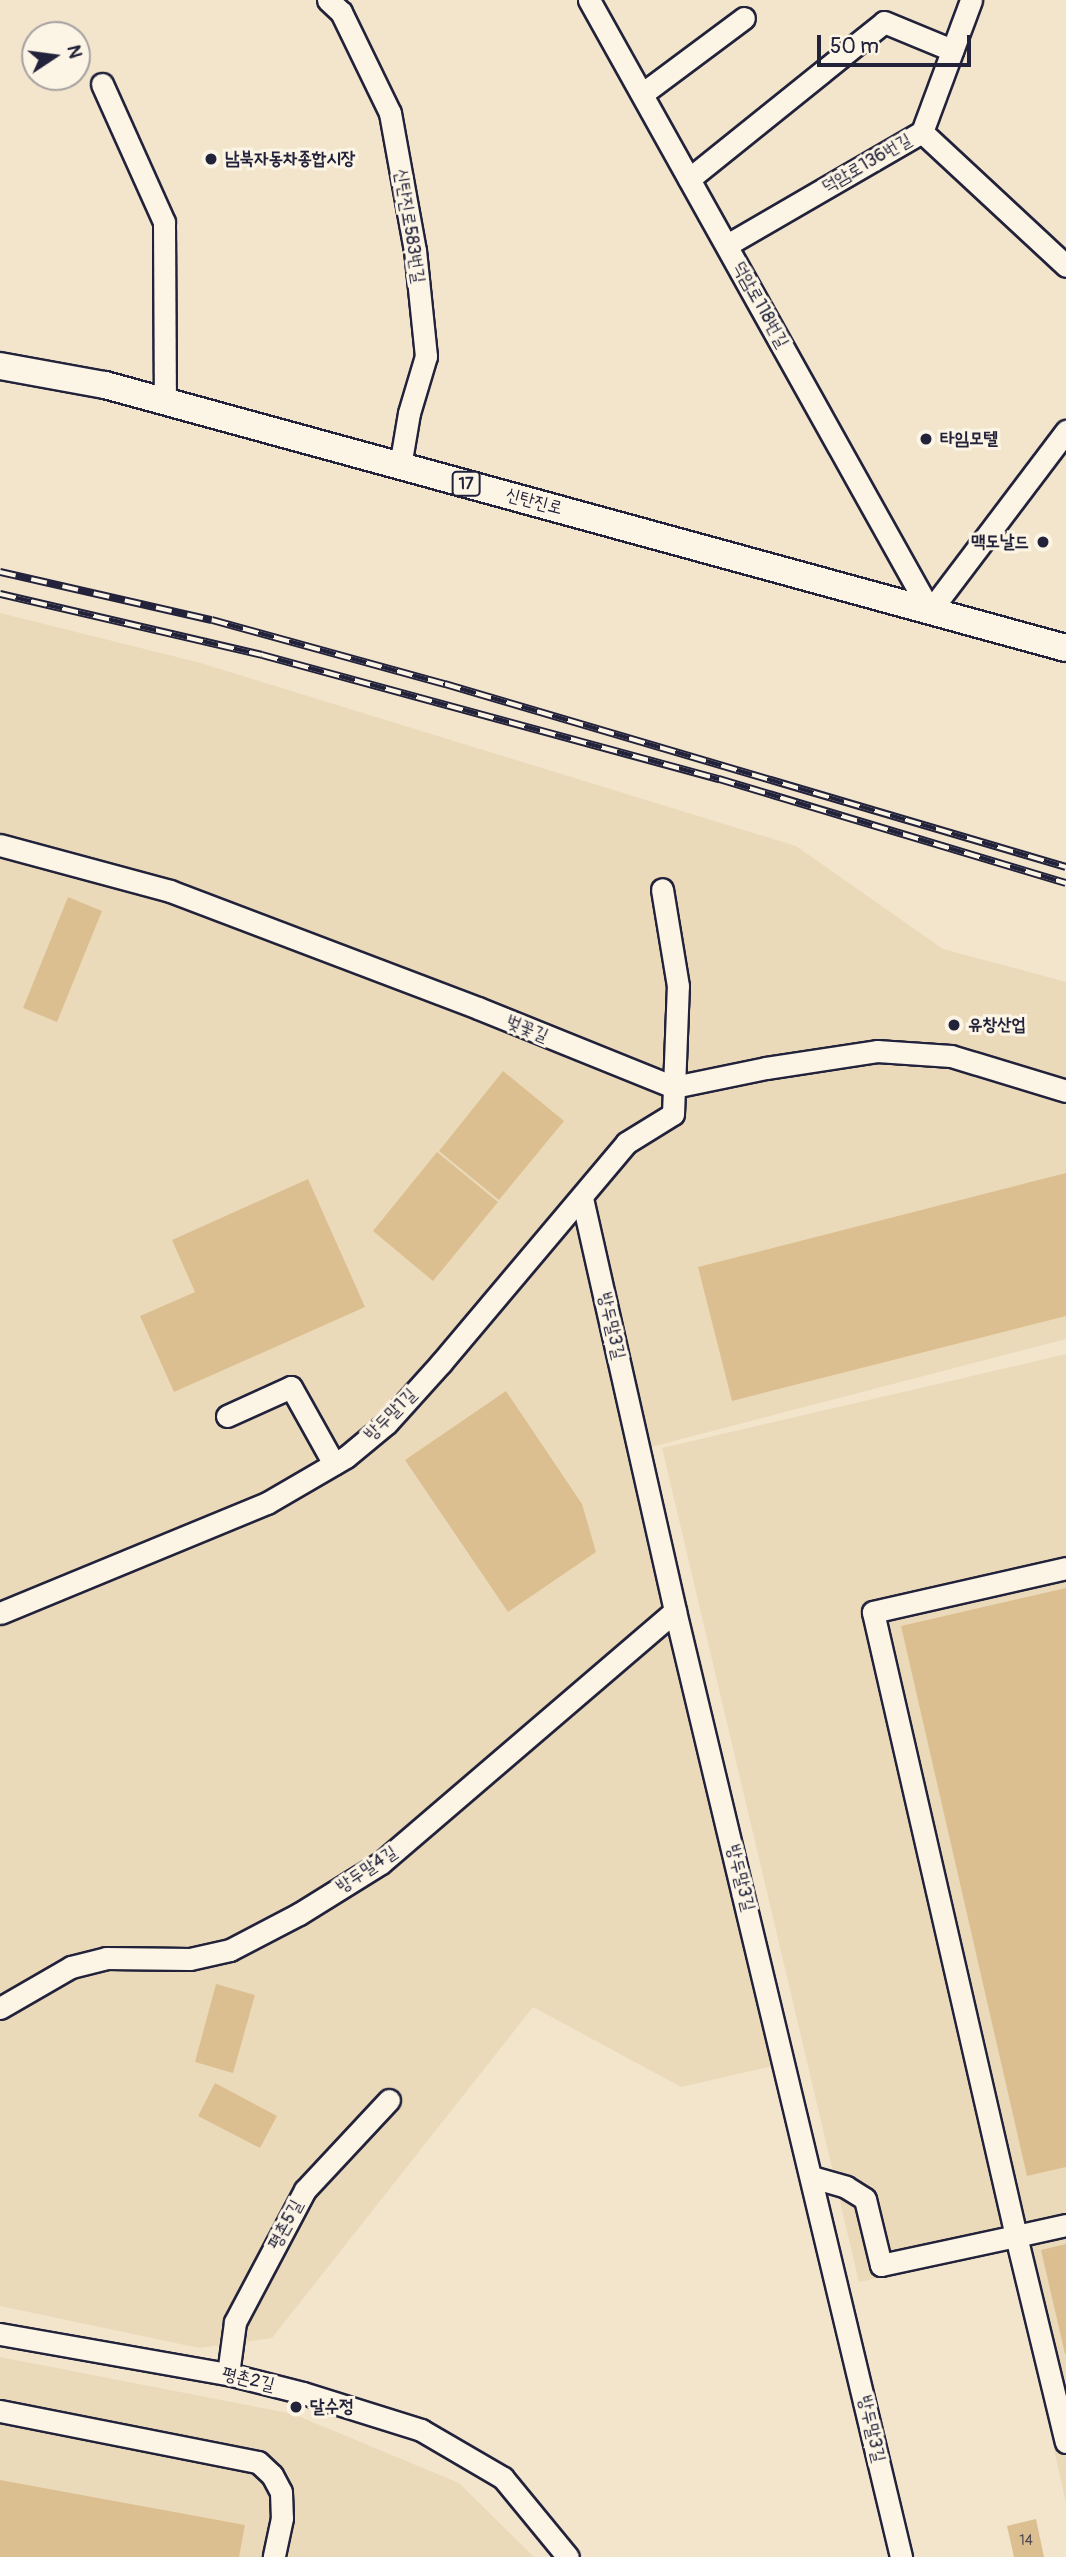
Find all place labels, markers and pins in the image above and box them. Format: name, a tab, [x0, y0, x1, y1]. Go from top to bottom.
place label: 남북자동차종합시장	[225, 148, 355, 170]
marker: 남북자동차종합시장	[203, 151, 219, 167]
place label: 타임모텔	[940, 428, 998, 450]
marker: 타임모텔	[918, 431, 934, 447]
place label: 맥도날드	[971, 531, 1029, 553]
marker: 맥도날드	[1035, 534, 1051, 550]
place label: 유창산업	[968, 1014, 1026, 1036]
marker: 유창산업	[946, 1017, 962, 1033]
place label: 달수정	[310, 2396, 353, 2418]
marker: 달수정	[288, 2399, 304, 2415]

